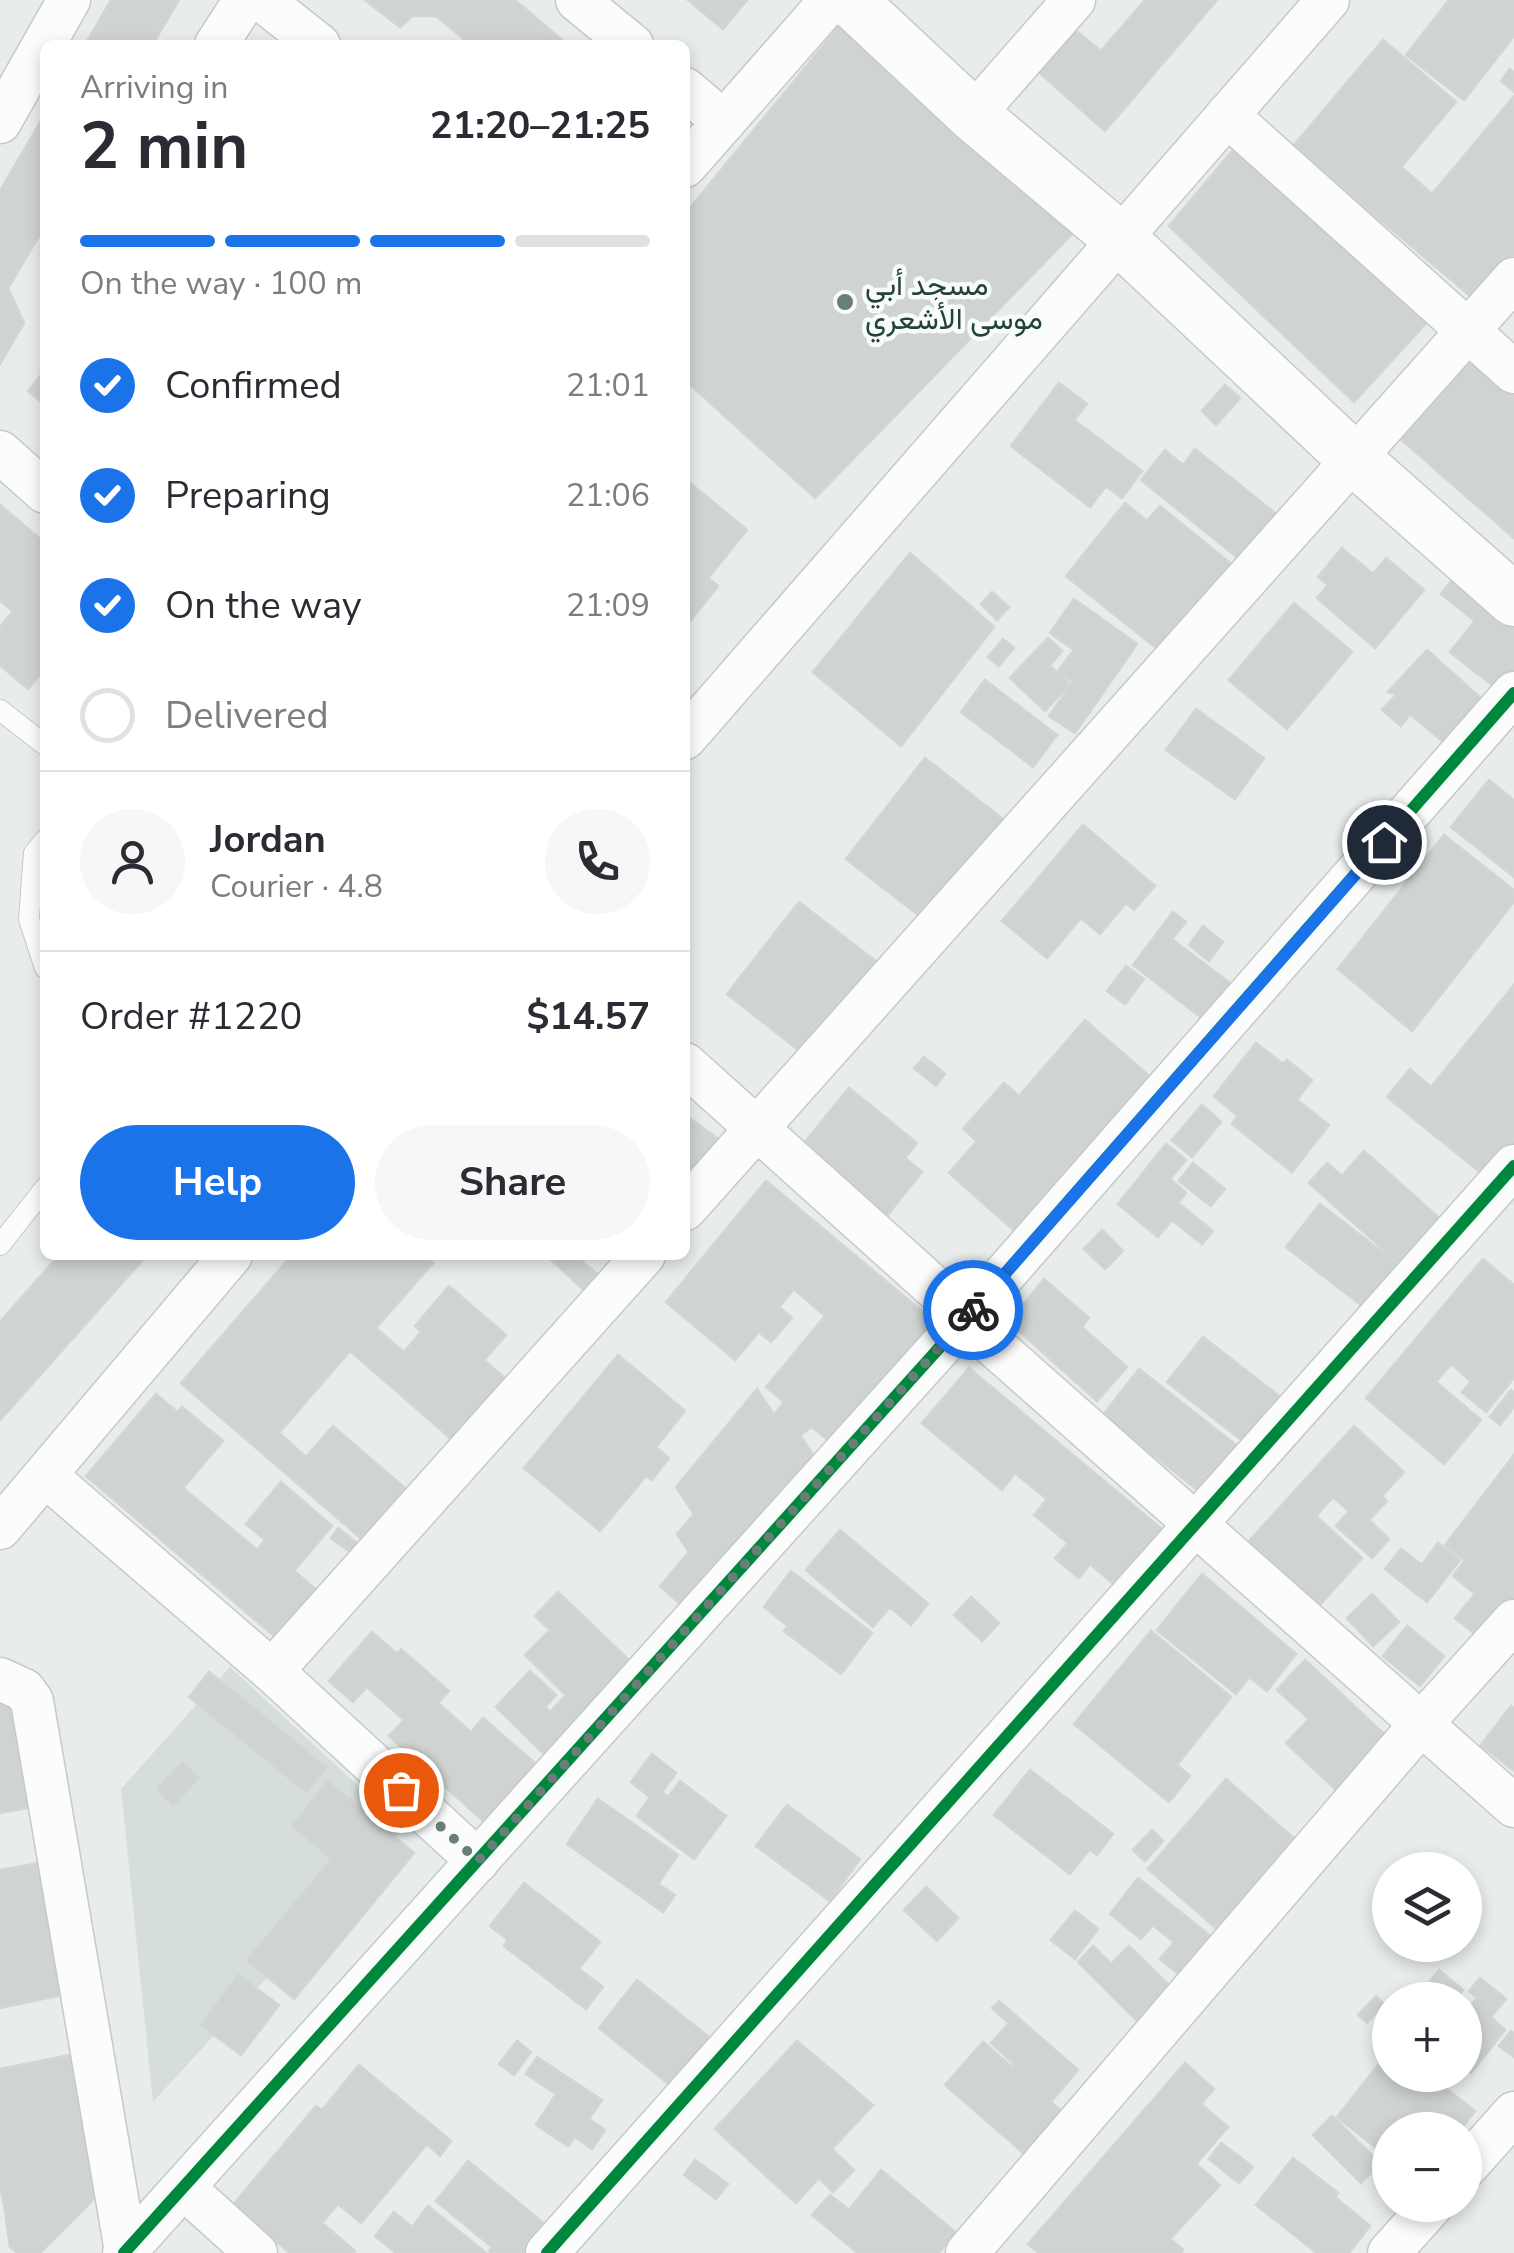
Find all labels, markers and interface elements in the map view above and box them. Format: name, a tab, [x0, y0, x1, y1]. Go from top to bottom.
text: Arriving in	[80, 66, 228, 109]
text: 21:20–21:25	[430, 100, 650, 151]
text: 2 min	[80, 102, 248, 191]
text: On the way · 100 m	[80, 262, 362, 305]
place label: مسجد أبي موسى الأشعري	[865, 265, 1043, 343]
marker: مسجد أبي موسى الأشعري	[834, 291, 856, 313]
icon: check	[80, 358, 135, 413]
text: Confirmed	[165, 360, 342, 411]
text: 21:01	[566, 364, 650, 407]
icon: check	[80, 468, 135, 523]
text: Preparing	[165, 470, 331, 521]
text: 21:06	[566, 474, 650, 517]
icon: check	[80, 578, 135, 633]
text: On the way	[165, 580, 361, 631]
text: 21:09	[566, 584, 650, 627]
text: Delivered	[165, 690, 329, 741]
pin	[1342, 800, 1427, 885]
button: person	[80, 809, 185, 914]
button: phone	[545, 809, 650, 914]
text: Jordan	[210, 814, 326, 865]
icon: home	[1357, 815, 1412, 870]
text: Courier · 4.8	[210, 865, 383, 908]
text: Order #1220	[80, 991, 302, 1042]
text: $14.57	[527, 991, 650, 1042]
button: Help	[80, 1125, 355, 1240]
button: Share	[375, 1125, 650, 1240]
courier	[923, 1260, 1023, 1360]
icon: bike	[946, 1283, 1001, 1338]
pin	[359, 1748, 444, 1833]
icon: bag	[374, 1763, 429, 1818]
map controls	[1372, 1852, 1482, 2222]
button: layers	[1372, 1852, 1482, 1962]
button: +	[1372, 1982, 1482, 2092]
button: −	[1372, 2112, 1482, 2222]

